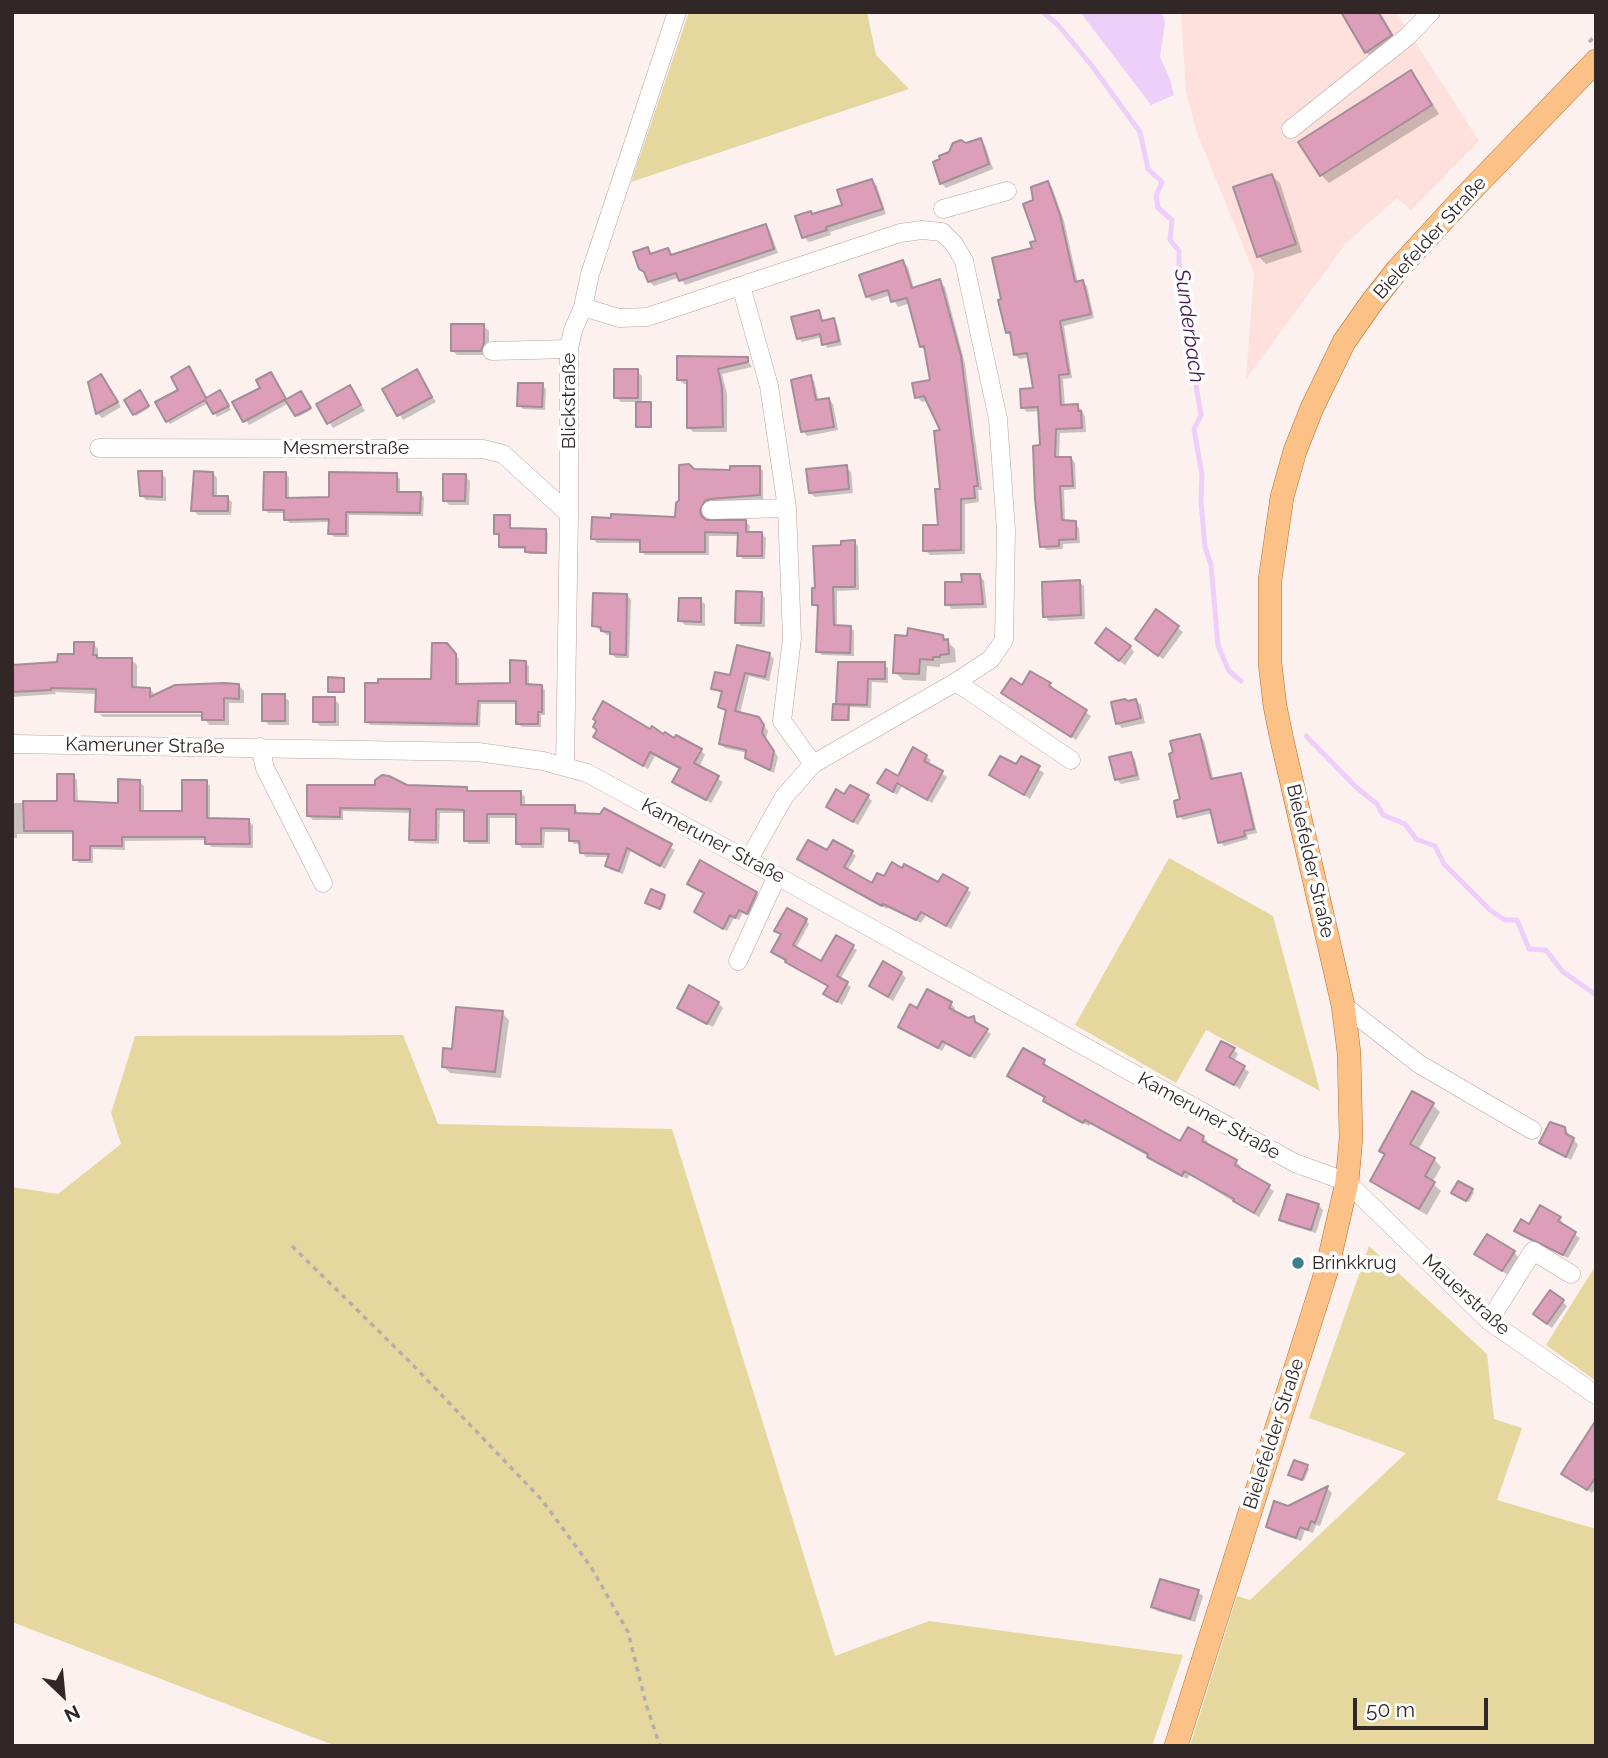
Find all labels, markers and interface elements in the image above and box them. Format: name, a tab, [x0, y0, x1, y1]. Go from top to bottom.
street label: Bielefelder Straße	[1369, 172, 1491, 304]
water label: Sunderbach	[1169, 267, 1209, 385]
street label: Blickstraße	[558, 353, 580, 449]
street label: Mesmerstraße	[283, 437, 409, 459]
street label: Kameruner Straße	[65, 733, 225, 759]
street label: Bielefelder Straße	[1281, 782, 1339, 940]
street label: Kameruner Straße	[637, 794, 789, 888]
street label: Kameruner Straße	[1134, 1067, 1284, 1165]
street label: Mauerstraße	[1417, 1250, 1515, 1340]
place label: Brinkkrug	[1312, 1252, 1396, 1274]
marker: Brinkkrug	[1290, 1255, 1306, 1271]
street label: Bielefelder Straße	[1239, 1356, 1309, 1512]
north arrow	[28, 1660, 98, 1730]
scale bar	[1356, 1684, 1491, 1728]
text: 50 m	[1366, 1697, 1415, 1722]
text: N	[61, 1701, 84, 1727]

